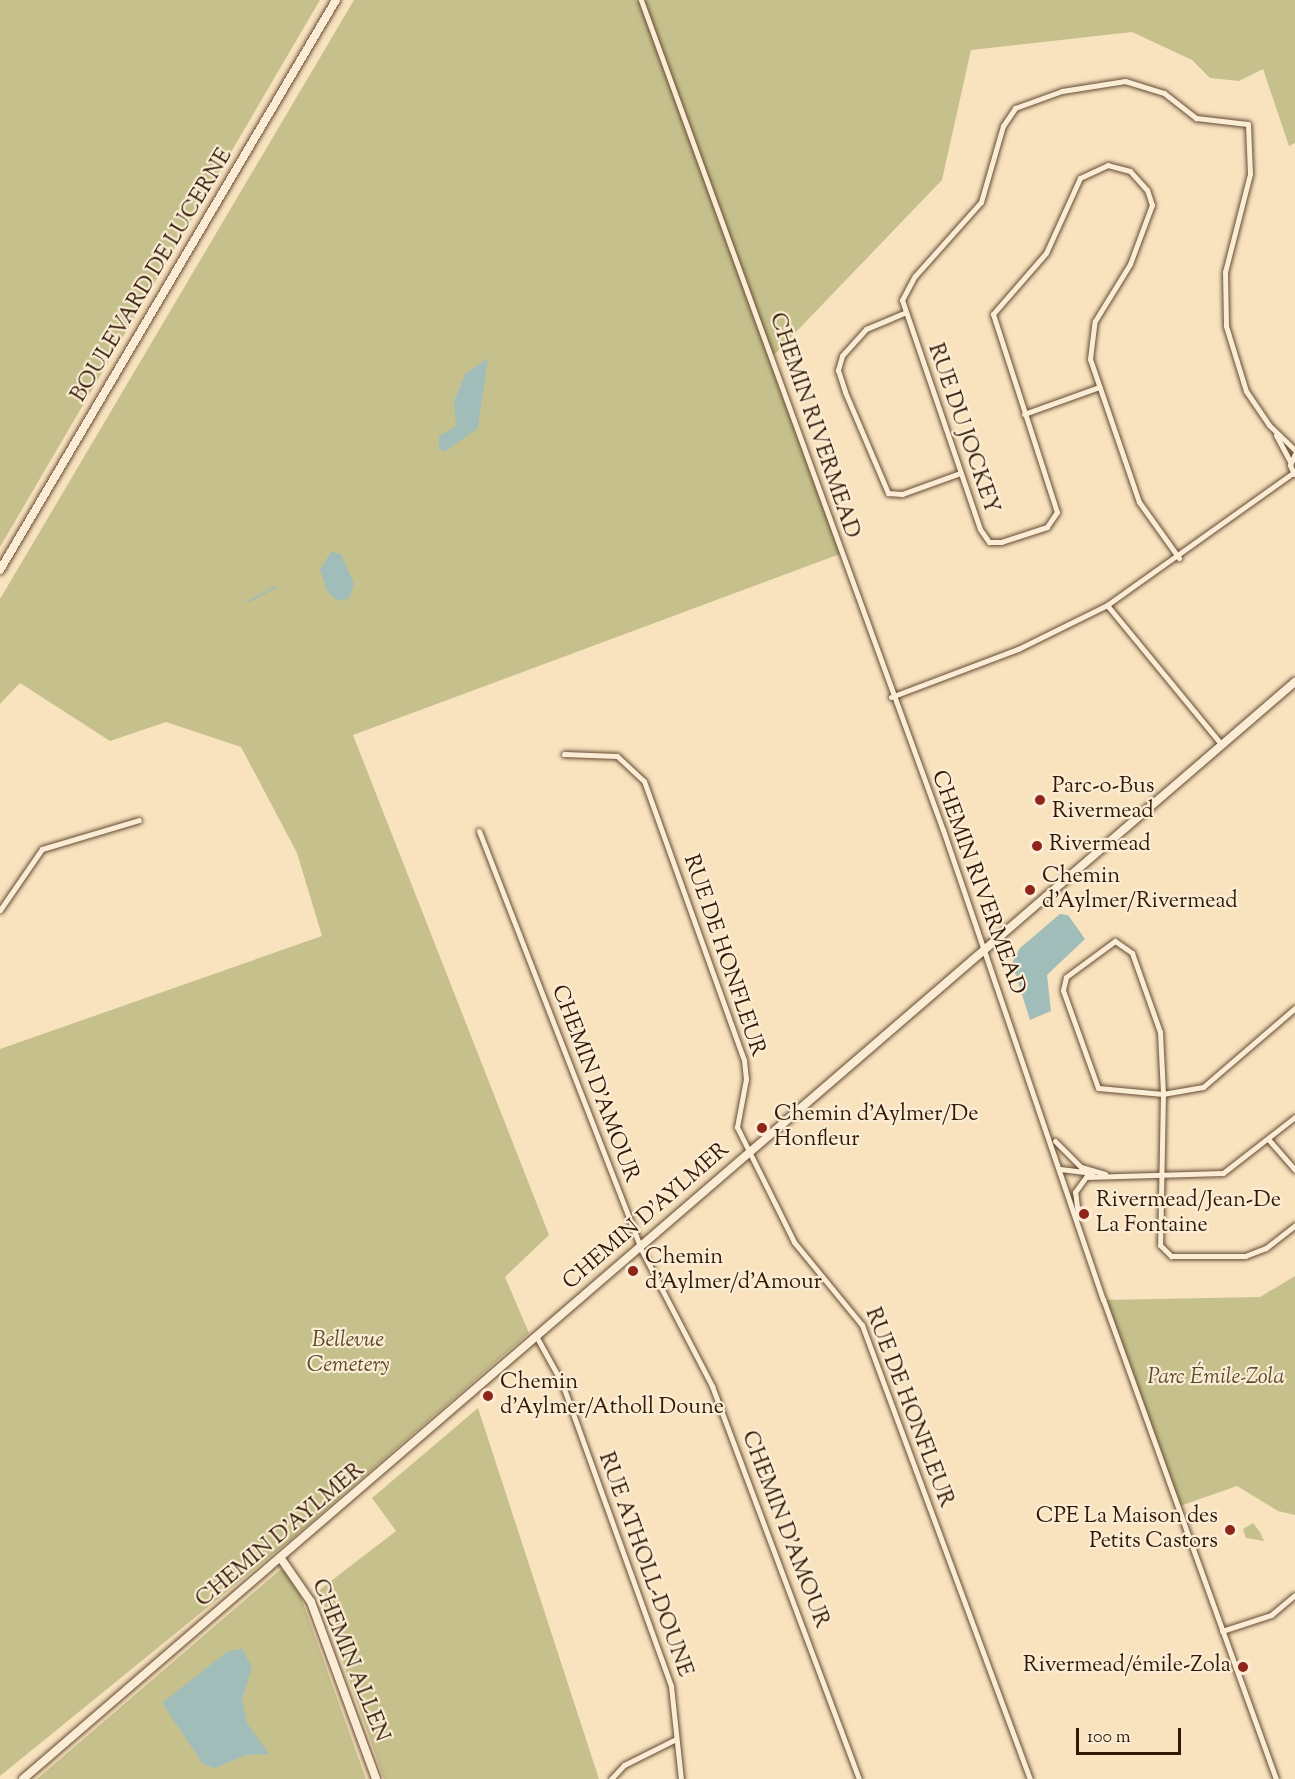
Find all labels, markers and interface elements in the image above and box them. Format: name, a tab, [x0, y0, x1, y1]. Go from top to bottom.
street label: BOULEVARD DE LUCERNE	[67, 144, 239, 408]
street label: CHEMIN RIVERMEAD	[762, 310, 864, 542]
street label: RUE DU JOCKEY	[921, 340, 1003, 518]
street label: CHEMIN RIVERMEAD	[924, 767, 1030, 999]
place label: Parc-o-Bus Rivermead	[1052, 774, 1154, 825]
marker: Parc-o-Bus Rivermead	[1033, 793, 1047, 807]
place label: Rivermead	[1049, 833, 1151, 859]
marker: Rivermead	[1030, 839, 1044, 853]
street label: RUE DE HONFLEUR	[676, 852, 770, 1060]
place label: Chemin d'Aylmer/Rivermead	[1042, 864, 1238, 915]
marker: Chemin d'Aylmer/Rivermead	[1023, 883, 1037, 897]
street label: CHEMIN D'AMOUR	[544, 982, 644, 1186]
place label: Chemin d'Aylmer/De Honfleur	[774, 1102, 978, 1154]
marker: Chemin d'Aylmer/De Honfleur	[755, 1121, 769, 1135]
street label: CHEMIN D'AYLMER	[558, 1138, 736, 1296]
place label: Rivermead/Jean-De La Fontaine	[1096, 1188, 1281, 1240]
marker: Rivermead/Jean-De La Fontaine	[1077, 1207, 1091, 1221]
place label: Chemin d'Aylmer/d'Amour	[645, 1245, 822, 1296]
marker: Chemin d'Aylmer/d'Amour	[626, 1264, 640, 1278]
street label: RUE DE HONFLEUR	[858, 1304, 958, 1512]
park label: Bellevue Cemetery	[307, 1328, 389, 1380]
park label: Parc Émile-Zola	[1147, 1366, 1285, 1392]
place label: Chemin d'Aylmer/Atholl Doune	[500, 1370, 724, 1422]
marker: Chemin d'Aylmer/Atholl Doune	[481, 1389, 495, 1403]
street label: CHEMIN D'AMOUR	[734, 1428, 834, 1632]
street label: RUE ATHOLL-DOUNE	[591, 1449, 697, 1681]
street label: CHEMIN D'AYLMER	[191, 1458, 371, 1614]
place label: CPE La Maison des Petits Castors	[1036, 1504, 1218, 1556]
marker: CPE La Maison des Petits Castors	[1223, 1523, 1237, 1537]
street label: CHEMIN ALLEN	[304, 1576, 394, 1746]
place label: Rivermead/émile-Zola	[1023, 1654, 1231, 1680]
marker: Rivermead/émile-Zola	[1236, 1660, 1250, 1674]
scale bar	[1079, 1716, 1184, 1754]
text: 100 m	[1087, 1725, 1131, 1751]

